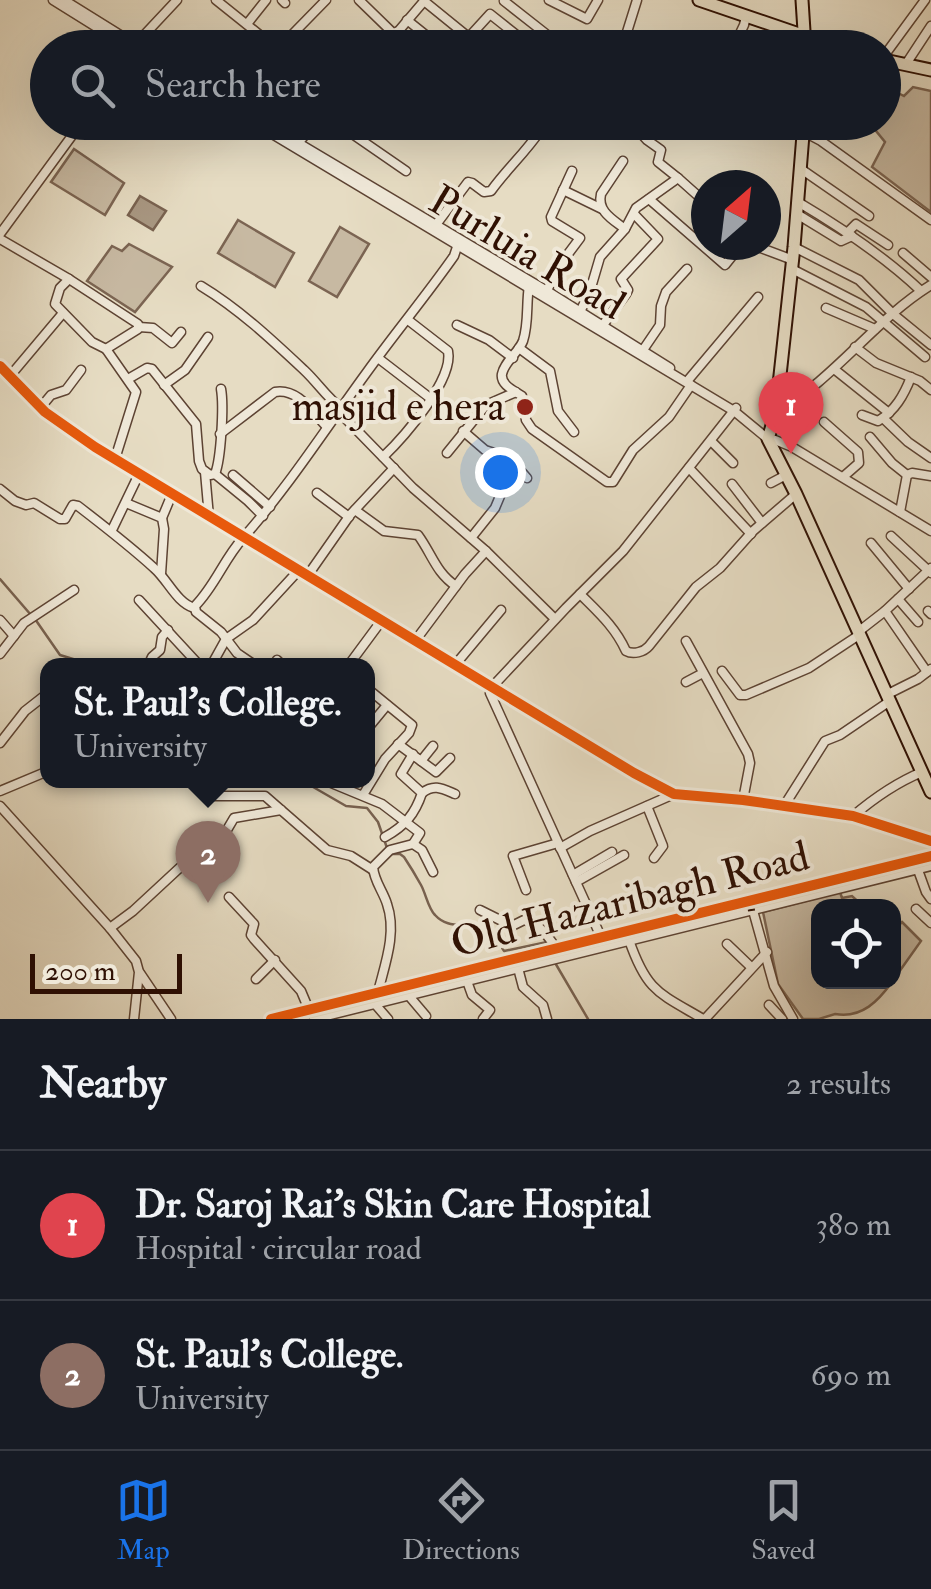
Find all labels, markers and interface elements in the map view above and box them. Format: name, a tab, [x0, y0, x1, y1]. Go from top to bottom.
search box	[30, 30, 901, 140]
icon: search	[65, 58, 120, 113]
text: Search here	[145, 61, 321, 109]
north arrow	[691, 170, 781, 260]
street label: Purluia Road	[420, 174, 635, 332]
pin: 1	[758, 372, 824, 454]
place label: masjid e hera	[292, 381, 506, 433]
marker: masjid e hera	[514, 396, 536, 418]
your location	[475, 447, 526, 498]
popup	[40, 658, 375, 788]
text: St. Paul's College.	[73, 679, 342, 727]
text: University	[73, 727, 207, 767]
pin: 2	[176, 820, 240, 903]
street label: Old Hazaribagh Road	[446, 830, 815, 970]
map controls	[811, 899, 901, 989]
button: locate	[811, 899, 901, 989]
scale bar	[30, 949, 182, 994]
text: 200 m	[45, 954, 116, 989]
text: Nearby	[40, 1058, 166, 1110]
text: 2 results	[786, 1064, 891, 1104]
text: Dr. Saroj Rai's Skin Care Hospital	[135, 1181, 651, 1229]
text: 1	[67, 1205, 78, 1245]
text: 380 m	[816, 1205, 891, 1245]
text: Hospital · circular road	[135, 1229, 422, 1269]
text: St. Paul's College.	[135, 1331, 403, 1379]
text: 2	[64, 1355, 81, 1395]
text: 690 m	[811, 1355, 891, 1395]
text: University	[135, 1379, 268, 1419]
tab: Map	[116, 1473, 171, 1568]
tab: Directions	[402, 1473, 520, 1568]
tab: Saved	[751, 1473, 815, 1568]

